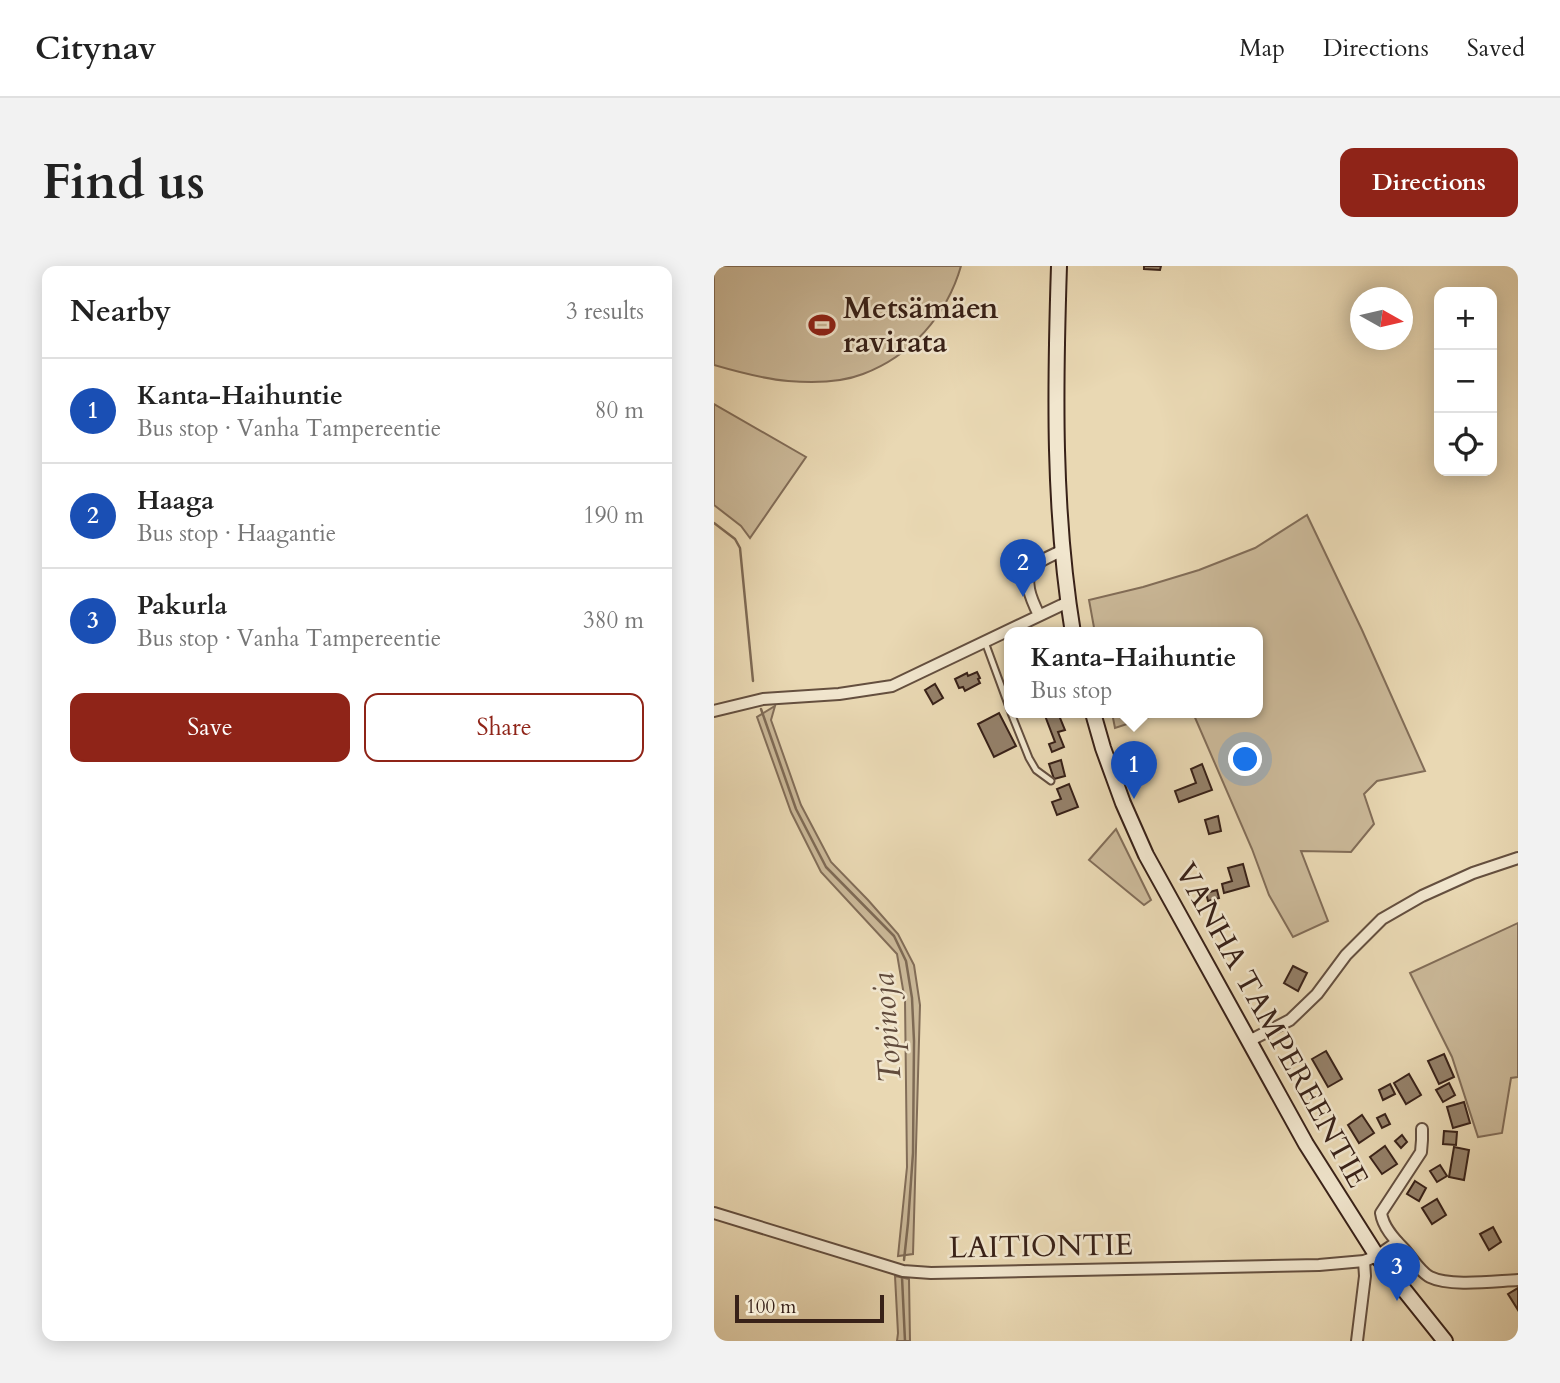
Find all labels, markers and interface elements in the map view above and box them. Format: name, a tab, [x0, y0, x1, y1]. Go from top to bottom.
text: Citynav	[35, 26, 156, 71]
text: Map	[1239, 32, 1285, 65]
text: Directions	[1323, 32, 1429, 65]
text: Saved	[1467, 32, 1525, 65]
button: Directions	[1340, 148, 1518, 217]
text: Find us	[42, 149, 205, 216]
north arrow	[1350, 287, 1413, 350]
map controls	[1434, 287, 1497, 476]
button: +	[1434, 287, 1497, 350]
place label: Metsämäen ravirata	[843, 288, 999, 363]
text: Nearby	[70, 291, 171, 332]
text: 3 results	[566, 296, 644, 327]
sports icon: Metsämäen ravirata	[807, 310, 837, 340]
button: −	[1434, 350, 1497, 413]
text: Kanta-Haihuntie	[137, 378, 343, 413]
text: 1	[87, 395, 99, 426]
text: 80 m	[595, 395, 644, 426]
text: Bus stop · Vanha Tampereentie	[137, 413, 441, 444]
button: locate	[1434, 413, 1497, 476]
text: Haaga	[137, 483, 214, 518]
text: 2	[87, 500, 99, 531]
text: 190 m	[583, 500, 644, 531]
text: Bus stop · Haagantie	[137, 518, 336, 549]
pin: 2	[1000, 539, 1046, 597]
text: Pakurla	[137, 588, 228, 623]
text: 3	[87, 605, 99, 636]
text: 380 m	[583, 605, 644, 636]
text: Bus stop · Vanha Tampereentie	[137, 623, 441, 654]
popup	[1004, 627, 1263, 718]
text: Kanta-Haihuntie	[1031, 640, 1236, 675]
text: Bus stop	[1031, 675, 1112, 706]
button: Save	[70, 693, 350, 762]
button: Share	[364, 693, 644, 762]
pin: 1	[1111, 741, 1157, 799]
your location	[1228, 742, 1262, 776]
street label: VANHA TAMPEREENTIE	[1165, 855, 1378, 1195]
water label: Topinoja	[861, 971, 913, 1085]
street label: LAITIONTIE	[949, 1224, 1133, 1269]
pin: 3	[1374, 1243, 1420, 1301]
scale bar	[735, 1292, 884, 1324]
text: 100 m	[746, 1294, 796, 1320]

